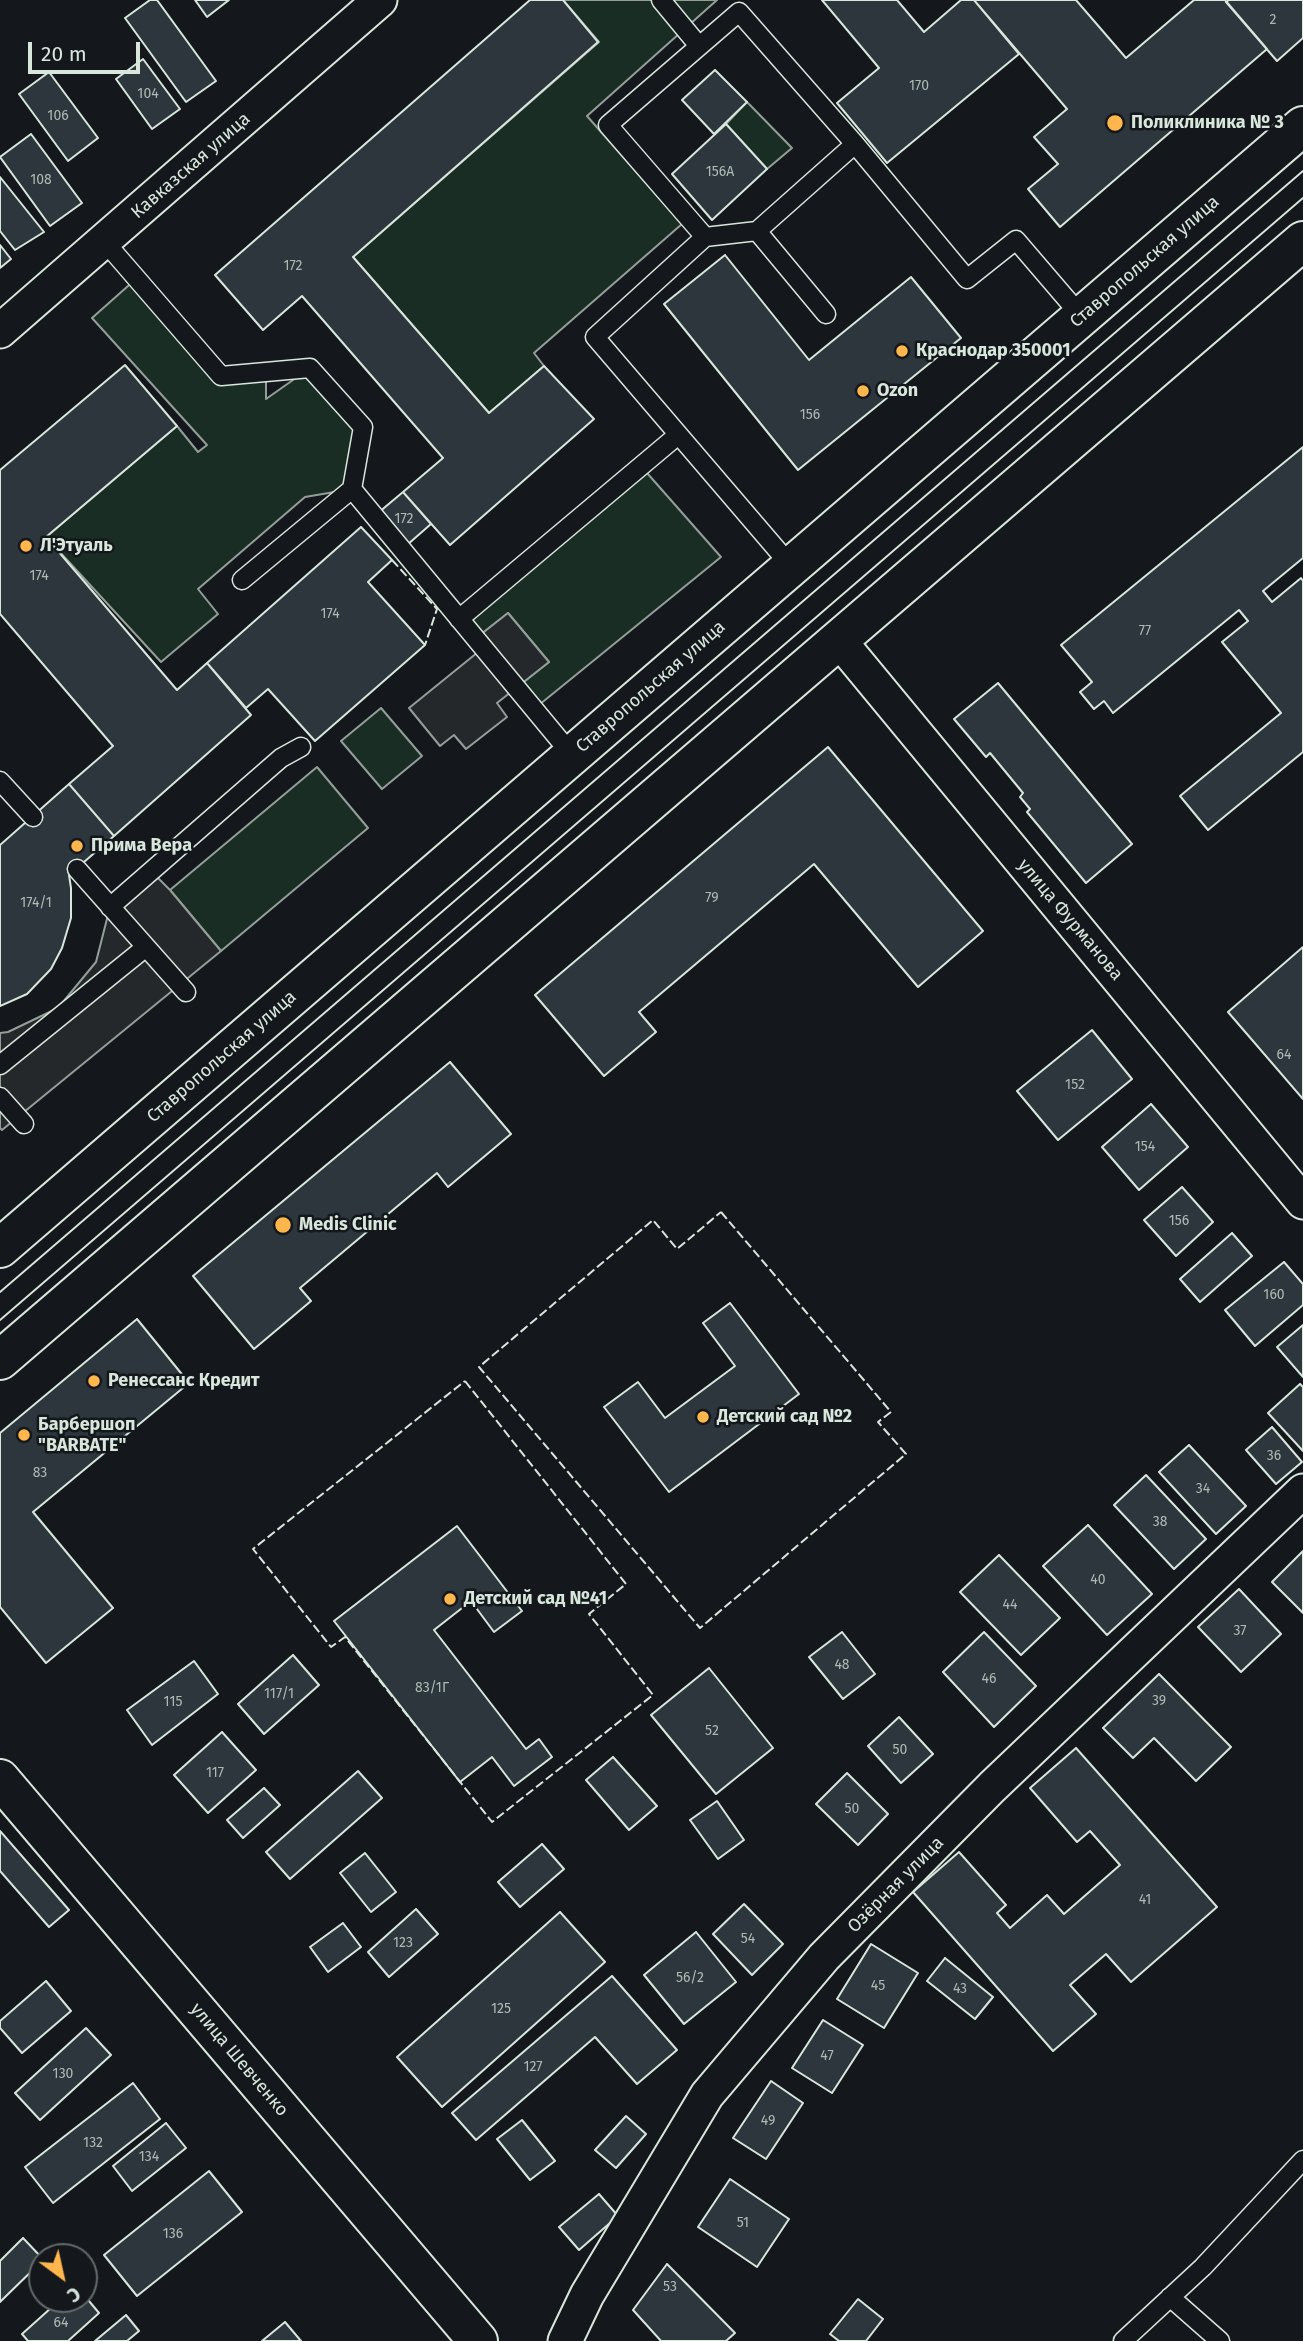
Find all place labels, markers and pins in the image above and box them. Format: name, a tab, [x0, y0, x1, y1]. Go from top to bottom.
place label: Поликлиника № 3	[1131, 112, 1284, 134]
marker: Поликлиника № 3	[1105, 113, 1125, 133]
place label: Краснодар 350001	[916, 340, 1071, 362]
marker: Краснодар 350001	[894, 343, 910, 359]
place label: Ozon	[877, 380, 918, 402]
marker: Ozon	[855, 383, 871, 399]
place label: Л'Этуаль	[40, 535, 113, 557]
marker: Л'Этуаль	[18, 538, 34, 554]
place label: Прима Вера	[91, 835, 192, 857]
marker: Прима Вера	[69, 838, 85, 854]
place label: Medis Clinic	[299, 1214, 397, 1236]
marker: Medis Clinic	[273, 1215, 293, 1235]
place label: Ренессанс Кредит	[108, 1370, 260, 1392]
marker: Ренессанс Кредит	[86, 1373, 102, 1389]
place label: Детский сад №2	[717, 1406, 852, 1428]
marker: Детский сад №2	[695, 1409, 711, 1425]
place label: Барбершоп "BARBATE"	[38, 1414, 135, 1456]
marker: Барбершоп "BARBATE"	[16, 1427, 32, 1443]
place label: Детский сад №41	[464, 1588, 607, 1610]
marker: Детский сад №41	[442, 1591, 458, 1607]

